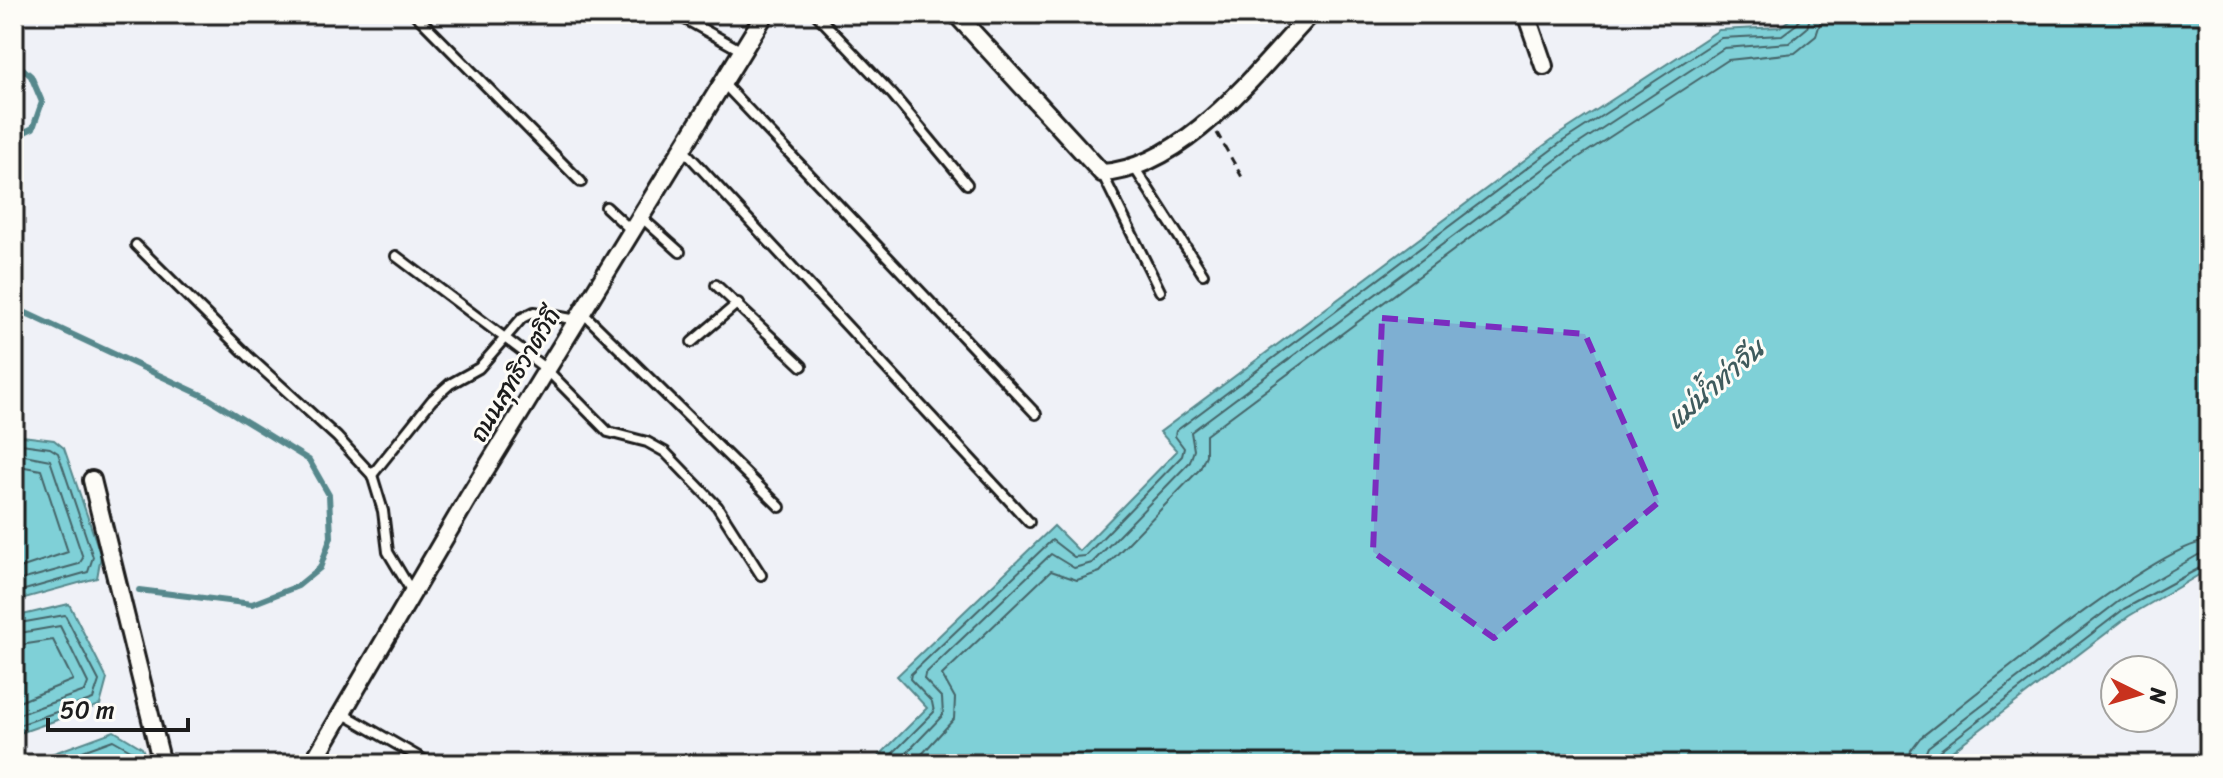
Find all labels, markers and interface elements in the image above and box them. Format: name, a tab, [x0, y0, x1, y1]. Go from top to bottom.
street label: ถนนสุทธิวาตวิถี	[458, 297, 573, 450]
water label: แม่น้ำท่าจีน	[1655, 326, 1777, 441]
north arrow	[2099, 654, 2179, 734]
scale bar	[48, 682, 188, 732]
text: N	[2138, 685, 2179, 706]
text: 50 m	[60, 689, 115, 731]

